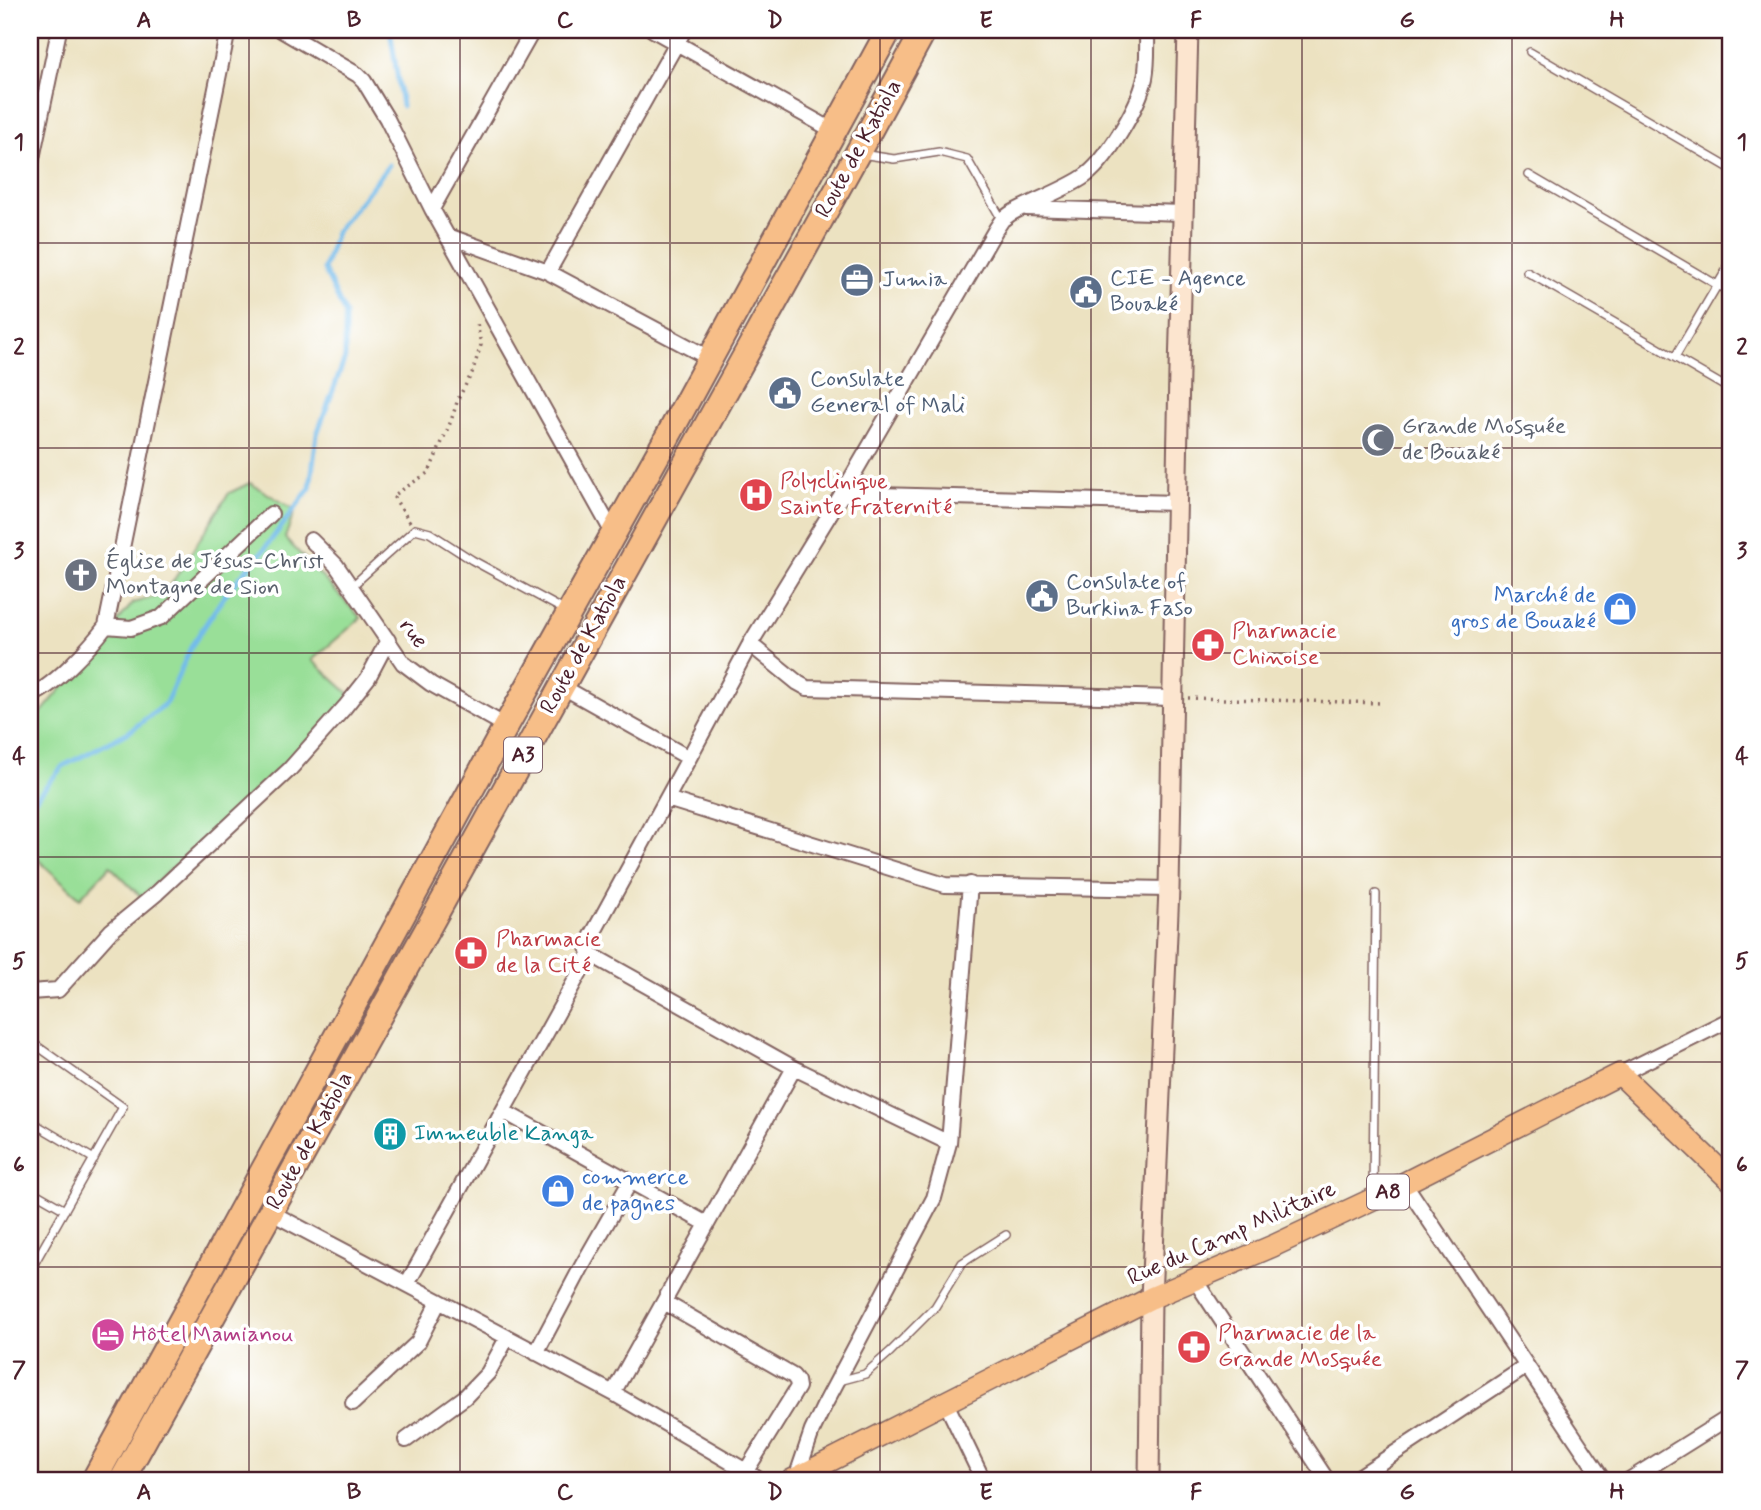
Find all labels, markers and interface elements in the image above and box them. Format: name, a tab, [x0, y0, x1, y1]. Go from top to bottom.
text: A	[136, 6, 152, 36]
text: B	[347, 6, 362, 36]
text: C	[557, 6, 574, 36]
text: D	[767, 6, 783, 36]
text: E	[979, 6, 993, 36]
text: F	[1190, 6, 1202, 36]
text: G	[1399, 6, 1415, 36]
text: H	[1609, 6, 1625, 36]
street label: Route de Katiola	[809, 74, 909, 224]
text: 1	[14, 128, 24, 158]
text: 1	[1737, 128, 1747, 158]
office icon: Jumia	[838, 261, 876, 299]
place label: CIE - Agence Bouaké	[1110, 264, 1246, 320]
place label: Jumia	[882, 265, 947, 295]
public building icon: CIE - Agence Bouaké	[1067, 273, 1105, 311]
text: 2	[13, 333, 25, 363]
text: 2	[1736, 333, 1748, 363]
place label: Consulate General of Mali	[810, 365, 965, 421]
public building icon: Consulate General of Mali	[766, 374, 804, 412]
place label: Grande Mosquée de Bouaké	[1402, 412, 1566, 468]
mosque icon: Grande Mosquée de Bouaké	[1359, 421, 1397, 459]
place label: Polyclinique Sainte Fraternité	[780, 467, 952, 523]
hospital icon: Polyclinique Sainte Fraternité	[737, 476, 775, 514]
text: 3	[14, 537, 25, 567]
text: 3	[1737, 537, 1748, 567]
place label: Église de Jésus-Christ Montagne de Sion	[106, 546, 324, 603]
church icon: Église de Jésus-Christ Montagne de Sion	[62, 556, 100, 594]
place label: Consulate of Burkina Faso	[1066, 568, 1193, 624]
street label: Route de Katiola	[534, 570, 634, 720]
public building icon: Consulate of Burkina Faso	[1023, 577, 1061, 615]
place label: Marché de gros de Bouaké	[1451, 581, 1596, 637]
shop icon: Marché de gros de Bouaké	[1601, 590, 1639, 628]
street label: rue	[392, 613, 434, 655]
place label: Pharmacie Chinoise	[1232, 617, 1337, 673]
pharmacy icon: Pharmacie Chinoise	[1189, 626, 1227, 664]
road number: A3	[504, 738, 542, 772]
text: 4	[12, 742, 26, 772]
text: 4	[1735, 742, 1749, 772]
place label: Pharmacie de la Cité	[496, 925, 601, 981]
pharmacy icon: Pharmacie de la Cité	[452, 934, 490, 972]
text: 5	[12, 947, 26, 977]
text: 5	[1735, 947, 1749, 977]
street label: Route de Katiola	[260, 1066, 360, 1216]
building icon: Immeuble Kanga	[371, 1115, 409, 1153]
place label: Immeuble Kanga	[414, 1119, 594, 1149]
text: 6	[13, 1151, 25, 1181]
text: 6	[1736, 1151, 1748, 1181]
place label: commerce de pagnes	[582, 1163, 689, 1221]
shop icon: commerce de pagnes	[539, 1172, 577, 1210]
street label: Rue du Camp Militaire	[1123, 1174, 1341, 1293]
road number: A8	[1367, 1174, 1409, 1210]
hotel icon: Hôtel Mamianou	[89, 1316, 127, 1354]
place label: Pharmacie de la Grande Mosquée	[1218, 1319, 1382, 1375]
place label: Hôtel Mamianou	[132, 1320, 294, 1350]
pharmacy icon: Pharmacie de la Grande Mosquée	[1175, 1328, 1213, 1366]
text: 7	[12, 1356, 26, 1386]
text: 7	[1735, 1356, 1749, 1386]
text: A	[136, 1478, 152, 1508]
text: B	[347, 1478, 362, 1508]
text: C	[557, 1478, 574, 1508]
text: D	[767, 1478, 783, 1508]
text: E	[979, 1478, 993, 1508]
text: F	[1190, 1478, 1202, 1508]
text: G	[1399, 1478, 1415, 1508]
text: H	[1609, 1478, 1625, 1508]

